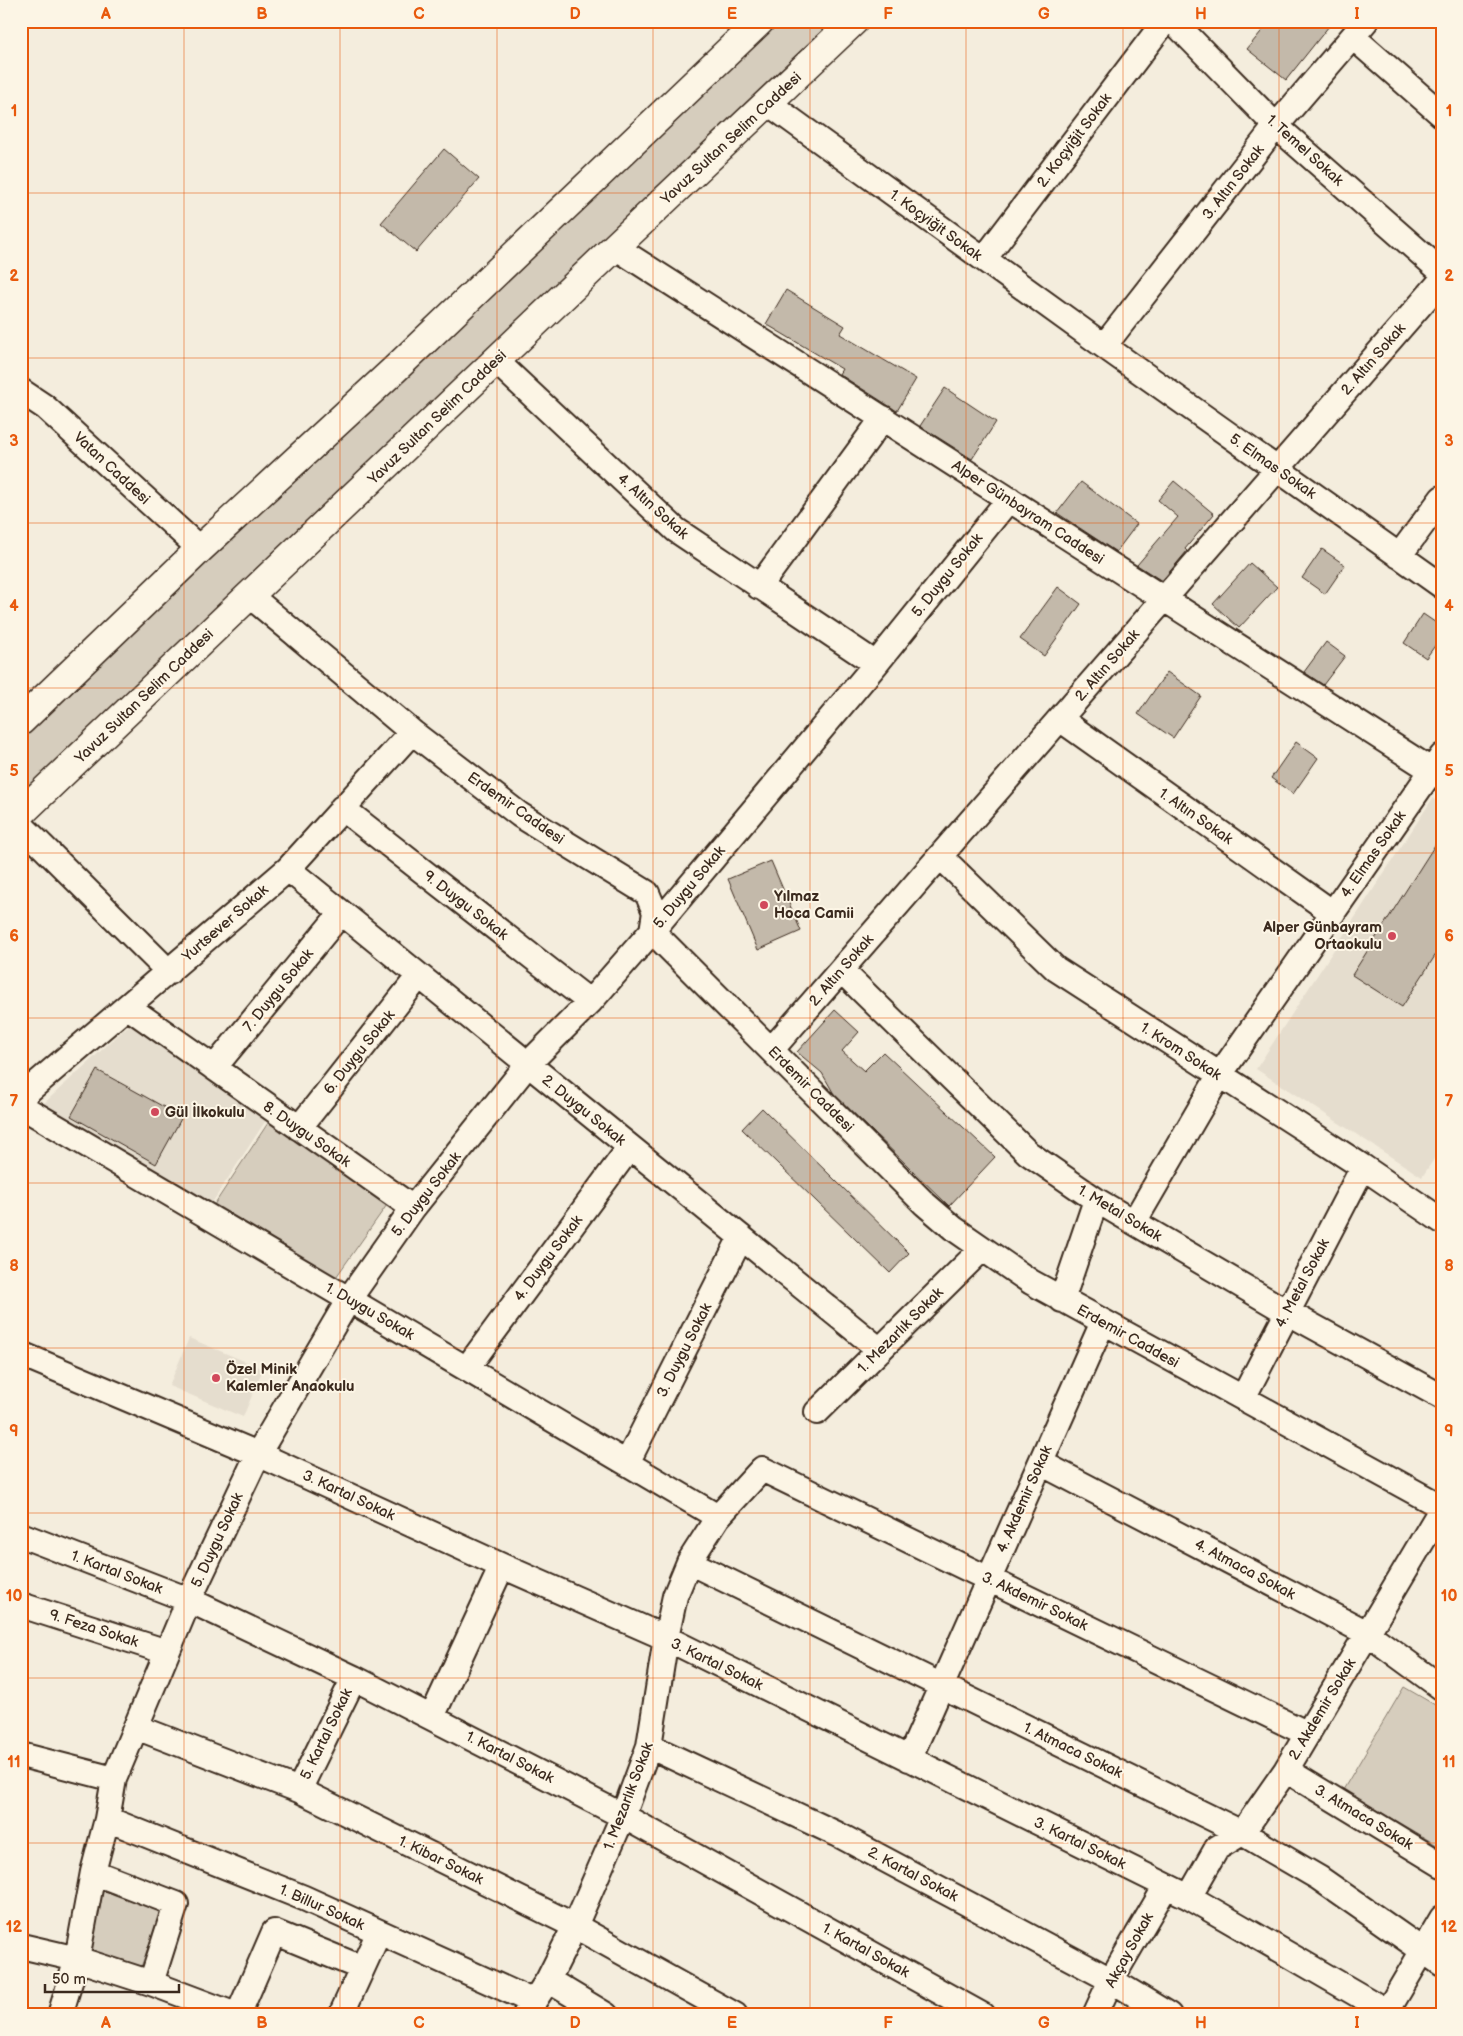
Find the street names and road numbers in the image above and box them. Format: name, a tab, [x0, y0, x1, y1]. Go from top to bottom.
street label: Yavuz Sultan Selim Caddesi	[656, 68, 806, 209]
street label: 2. Koçyiğit Sokak	[1033, 89, 1116, 191]
street label: 1. Temel Sokak	[1262, 111, 1348, 191]
street label: 3. Altın Sokak	[1198, 141, 1269, 223]
street label: 1. Koçyiğit Sokak	[886, 185, 986, 266]
street label: 2. Altın Sokak	[1337, 319, 1410, 399]
street label: Yavuz Sultan Selim Caddesi	[363, 346, 511, 489]
street label: Vatan Caddesi	[69, 428, 154, 509]
street label: 5. Elmas Sokak	[1226, 430, 1320, 504]
street label: Alper Günbayram Caddesi	[948, 456, 1107, 569]
street label: 4. Altın Sokak	[613, 469, 693, 544]
street label: 5. Duygu Sokak	[908, 529, 987, 621]
street label: Yavuz Sultan Selim Caddesi	[70, 625, 218, 768]
street label: 2. Altın Sokak	[1071, 625, 1144, 705]
street label: Erdemir Caddesi	[464, 768, 568, 849]
street label: 1. Altın Sokak	[1155, 784, 1237, 849]
street label: 4. Elmas Sokak	[1336, 807, 1411, 901]
street label: 5. Duygu Sokak	[649, 841, 730, 933]
street label: 9. Duygu Sokak	[419, 866, 512, 945]
street label: Yurtsever Sokak	[177, 880, 273, 967]
street label: 2. Altın Sokak	[805, 930, 878, 1010]
street label: 7. Duygu Sokak	[239, 944, 318, 1036]
street label: 6. Duygu Sokak	[320, 1006, 400, 1098]
street label: 1. Krom Sokak	[1137, 1018, 1225, 1085]
street label: Erdemir Caddesi	[764, 1042, 858, 1136]
street label: 2. Duygu Sokak	[538, 1071, 630, 1151]
street label: 8. Duygu Sokak	[259, 1097, 355, 1172]
street label: 5. Duygu Sokak	[387, 1148, 466, 1241]
street label: 1. Metal Sokak	[1074, 1181, 1166, 1246]
street label: 4. Duygu Sokak	[510, 1211, 587, 1305]
street label: 4. Metal Sokak	[1271, 1235, 1334, 1331]
street label: 1. Duygu Sokak	[322, 1278, 418, 1345]
street label: 1. Mezarlık Sokak	[853, 1283, 948, 1377]
street label: 3. Duygu Sokak	[653, 1299, 717, 1400]
street label: Erdemir Caddesi	[1073, 1300, 1182, 1372]
street label: 4. Akdemir Sokak	[992, 1442, 1057, 1556]
street label: 3. Kartal Sokak	[299, 1466, 399, 1525]
street label: 5. Duygu Sokak	[187, 1489, 248, 1591]
street label: 4. Atmaca Sokak	[1191, 1535, 1299, 1604]
street label: 1. Kartal Sokak	[68, 1546, 166, 1599]
street label: 3. Akdemir Sokak	[979, 1568, 1091, 1636]
street label: 9. Feza Sokak	[47, 1605, 142, 1652]
street label: 3. Kartal Sokak	[668, 1634, 766, 1695]
street label: 2. Akdemir Sokak	[1285, 1654, 1361, 1764]
street label: 5. Kartal Sokak	[296, 1685, 357, 1783]
street label: 1. Atmaca Sokak	[1020, 1718, 1126, 1783]
street label: 1. Kartal Sokak	[462, 1727, 558, 1788]
street label: 1. Mezarlık Sokak	[599, 1739, 658, 1853]
street label: 3. Atmaca Sokak	[1311, 1781, 1417, 1855]
street label: 3. Kartal Sokak	[1031, 1813, 1129, 1874]
street label: 1. Kibar Sokak	[395, 1832, 487, 1890]
street label: 2. Kartal Sokak	[864, 1843, 962, 1907]
street label: 1. Billur Sokak	[276, 1880, 368, 1935]
street label: Akçay Sokak	[1101, 1909, 1158, 1991]
street label: 1. Kartal Sokak	[819, 1919, 913, 1982]

